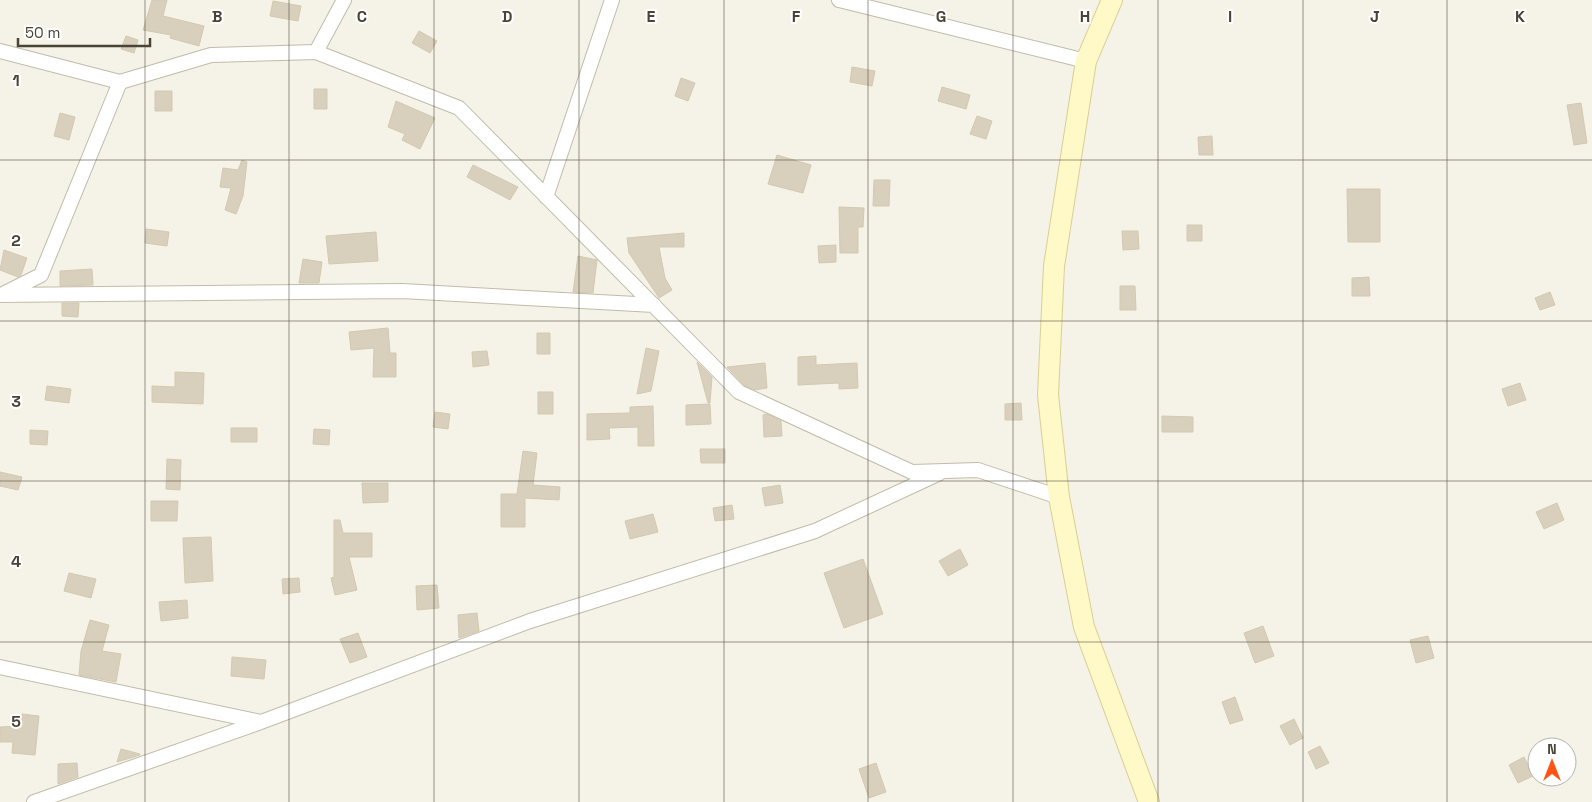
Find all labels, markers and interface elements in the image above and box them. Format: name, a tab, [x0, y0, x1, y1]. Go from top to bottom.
text: B	[212, 6, 222, 27]
text: C	[357, 6, 367, 27]
text: D	[502, 6, 512, 27]
text: E	[647, 6, 656, 27]
text: F	[792, 6, 801, 27]
text: G	[936, 6, 946, 27]
text: H	[1080, 6, 1090, 27]
text: I	[1228, 6, 1232, 27]
text: J	[1370, 6, 1380, 27]
text: K	[1515, 6, 1525, 27]
scale bar	[18, 15, 150, 47]
text: 50 m	[25, 23, 60, 42]
text: 1	[12, 70, 20, 91]
text: 2	[11, 230, 21, 251]
text: 3	[11, 391, 21, 412]
text: 4	[11, 551, 21, 572]
text: 5	[11, 711, 21, 732]
north arrow	[1527, 737, 1577, 787]
text: N	[1547, 740, 1557, 758]

